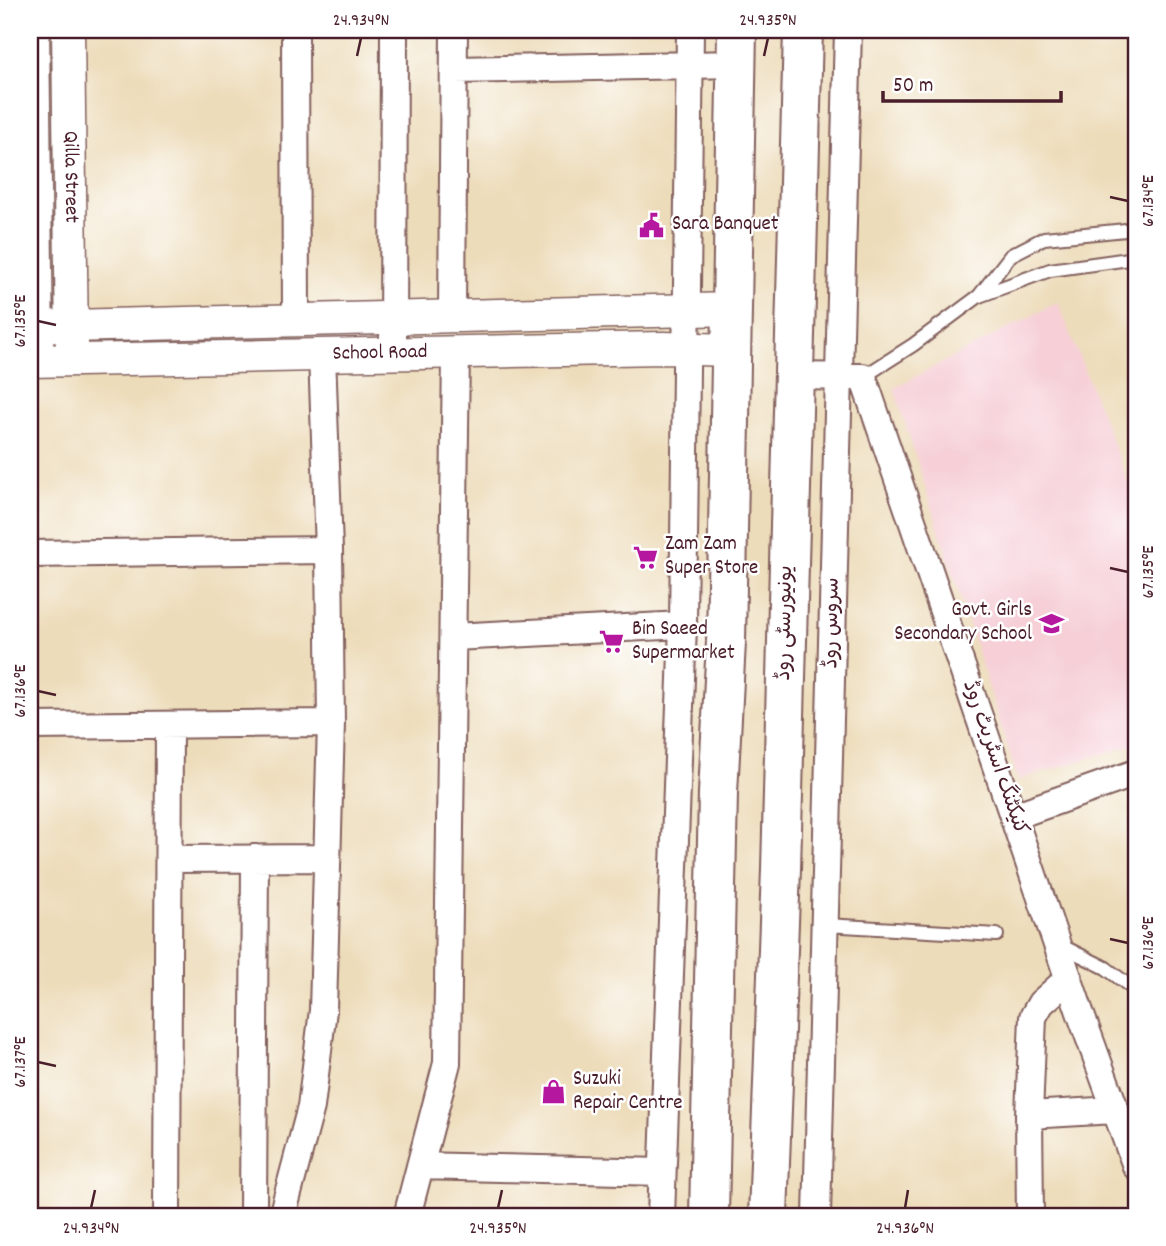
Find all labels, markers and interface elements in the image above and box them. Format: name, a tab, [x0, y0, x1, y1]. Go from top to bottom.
text: 24.934°N	[333, 9, 389, 34]
text: 24.935°N	[739, 9, 797, 34]
scale bar	[883, 60, 1061, 104]
text: 50 m	[893, 72, 933, 102]
street label: Qilla Street	[54, 131, 85, 223]
text: 67.134°E	[1137, 175, 1162, 227]
place label: Sara Banquet	[672, 210, 779, 240]
public building icon: Sara Banquet	[638, 211, 666, 239]
text: 67.135°E	[9, 295, 34, 347]
street label: School Road	[332, 338, 428, 370]
place label: Zam Zam Super Store	[665, 530, 758, 584]
supermarket icon: Zam Zam Super Store	[631, 543, 659, 571]
text: 67.135°E	[1137, 546, 1162, 598]
street label: یونیورسٹی روڈ	[770, 565, 802, 681]
street label: سروس روڈ	[817, 577, 849, 669]
place label: Govt. Girls Secondary School	[894, 596, 1032, 650]
school or university icon: Govt. Girls Secondary School	[1038, 609, 1066, 637]
place label: Bin Saeed Supermarket	[632, 615, 735, 669]
supermarket icon: Bin Saeed Supermarket	[598, 628, 626, 656]
text: 67.136°E	[9, 664, 34, 718]
street label: کنیکٹنگ اسٹریٹ روڈ	[953, 677, 1035, 839]
text: 67.136°E	[1137, 916, 1162, 970]
text: 67.137°E	[9, 1036, 34, 1088]
place label: Suzuki Repair Centre	[573, 1065, 683, 1119]
shop icon: Suzuki Repair Centre	[539, 1078, 567, 1106]
text: 24.934°N	[63, 1217, 119, 1242]
text: 24.935°N	[469, 1217, 527, 1242]
text: 24.936°N	[876, 1217, 934, 1242]

